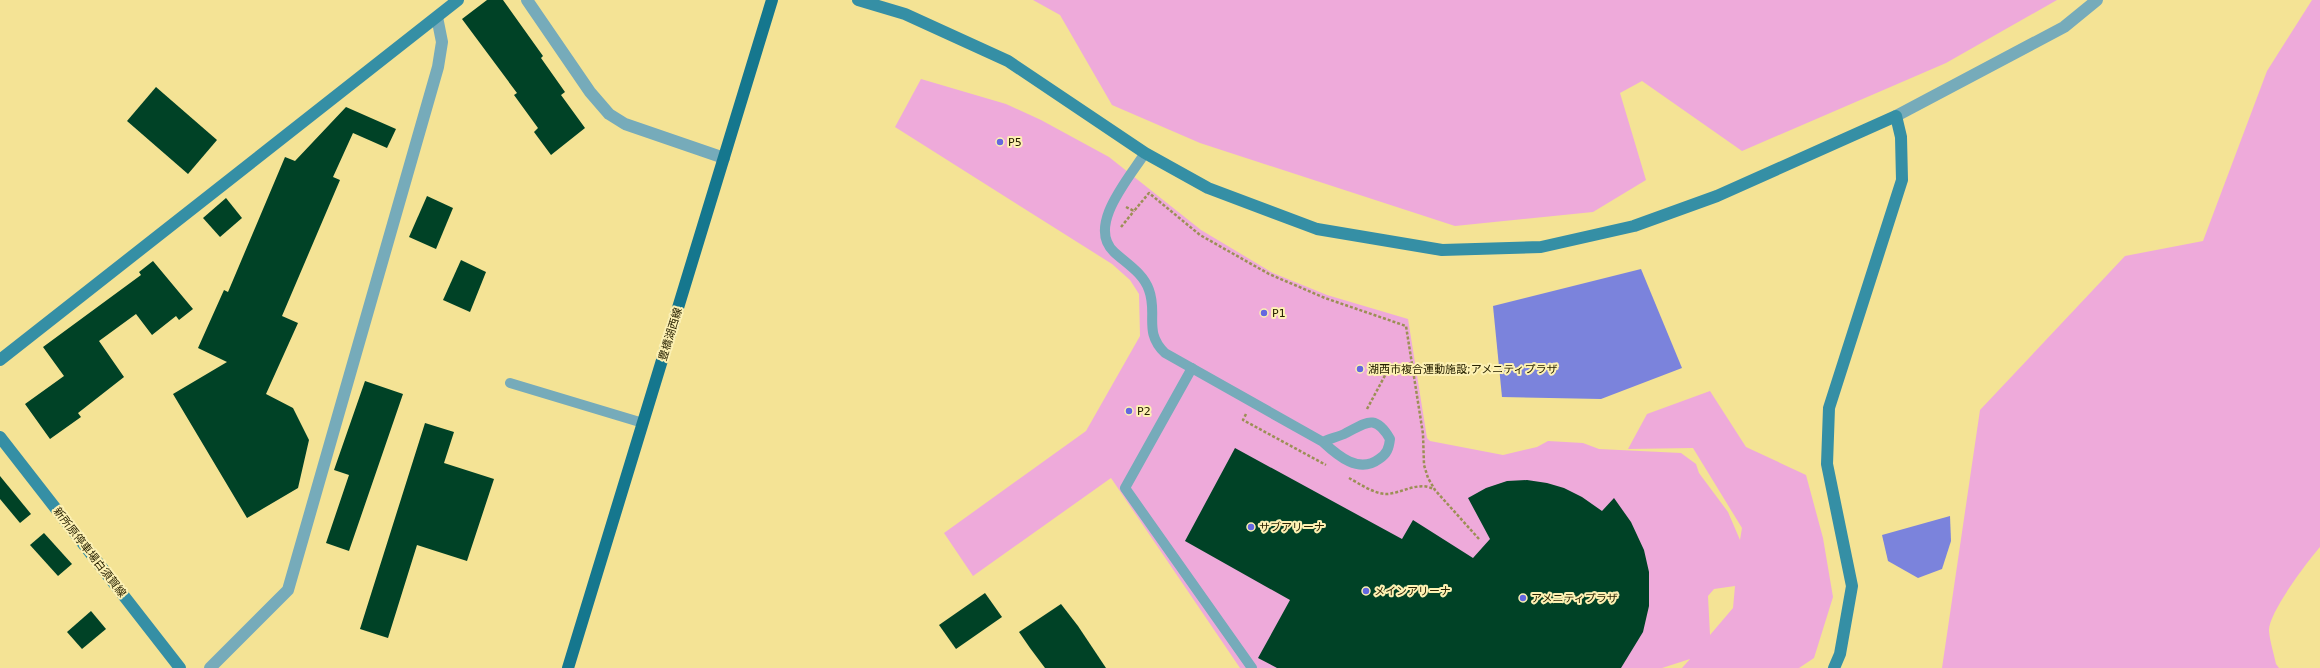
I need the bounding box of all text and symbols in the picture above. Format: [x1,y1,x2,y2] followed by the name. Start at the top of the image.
[1008,136,1022,149] place label: P5
[995,137,1005,147] marker: P5
[656,306,685,362] street label: 豊橋湖西線
[1272,307,1286,320] place label: P1
[1259,308,1269,318] marker: P1
[1368,363,1558,376] place label: 湖西市複合運動施設;アメニティプラザ
[1355,364,1365,374] marker: 湖西市複合運動施設;アメニティプラザ
[1137,405,1151,418] place label: P2
[1124,406,1134,416] marker: P2
[51,505,129,600] street label: 新所原停車場白須賀線
[1259,521,1325,534] place label: サブアリーナ
[1246,522,1256,532] marker: サブアリーナ
[1374,585,1451,598] place label: メインアリーナ
[1361,586,1371,596] marker: メインアリーナ
[1531,592,1618,605] place label: アメニティプラザ
[1518,593,1528,603] marker: アメニティプラザ

